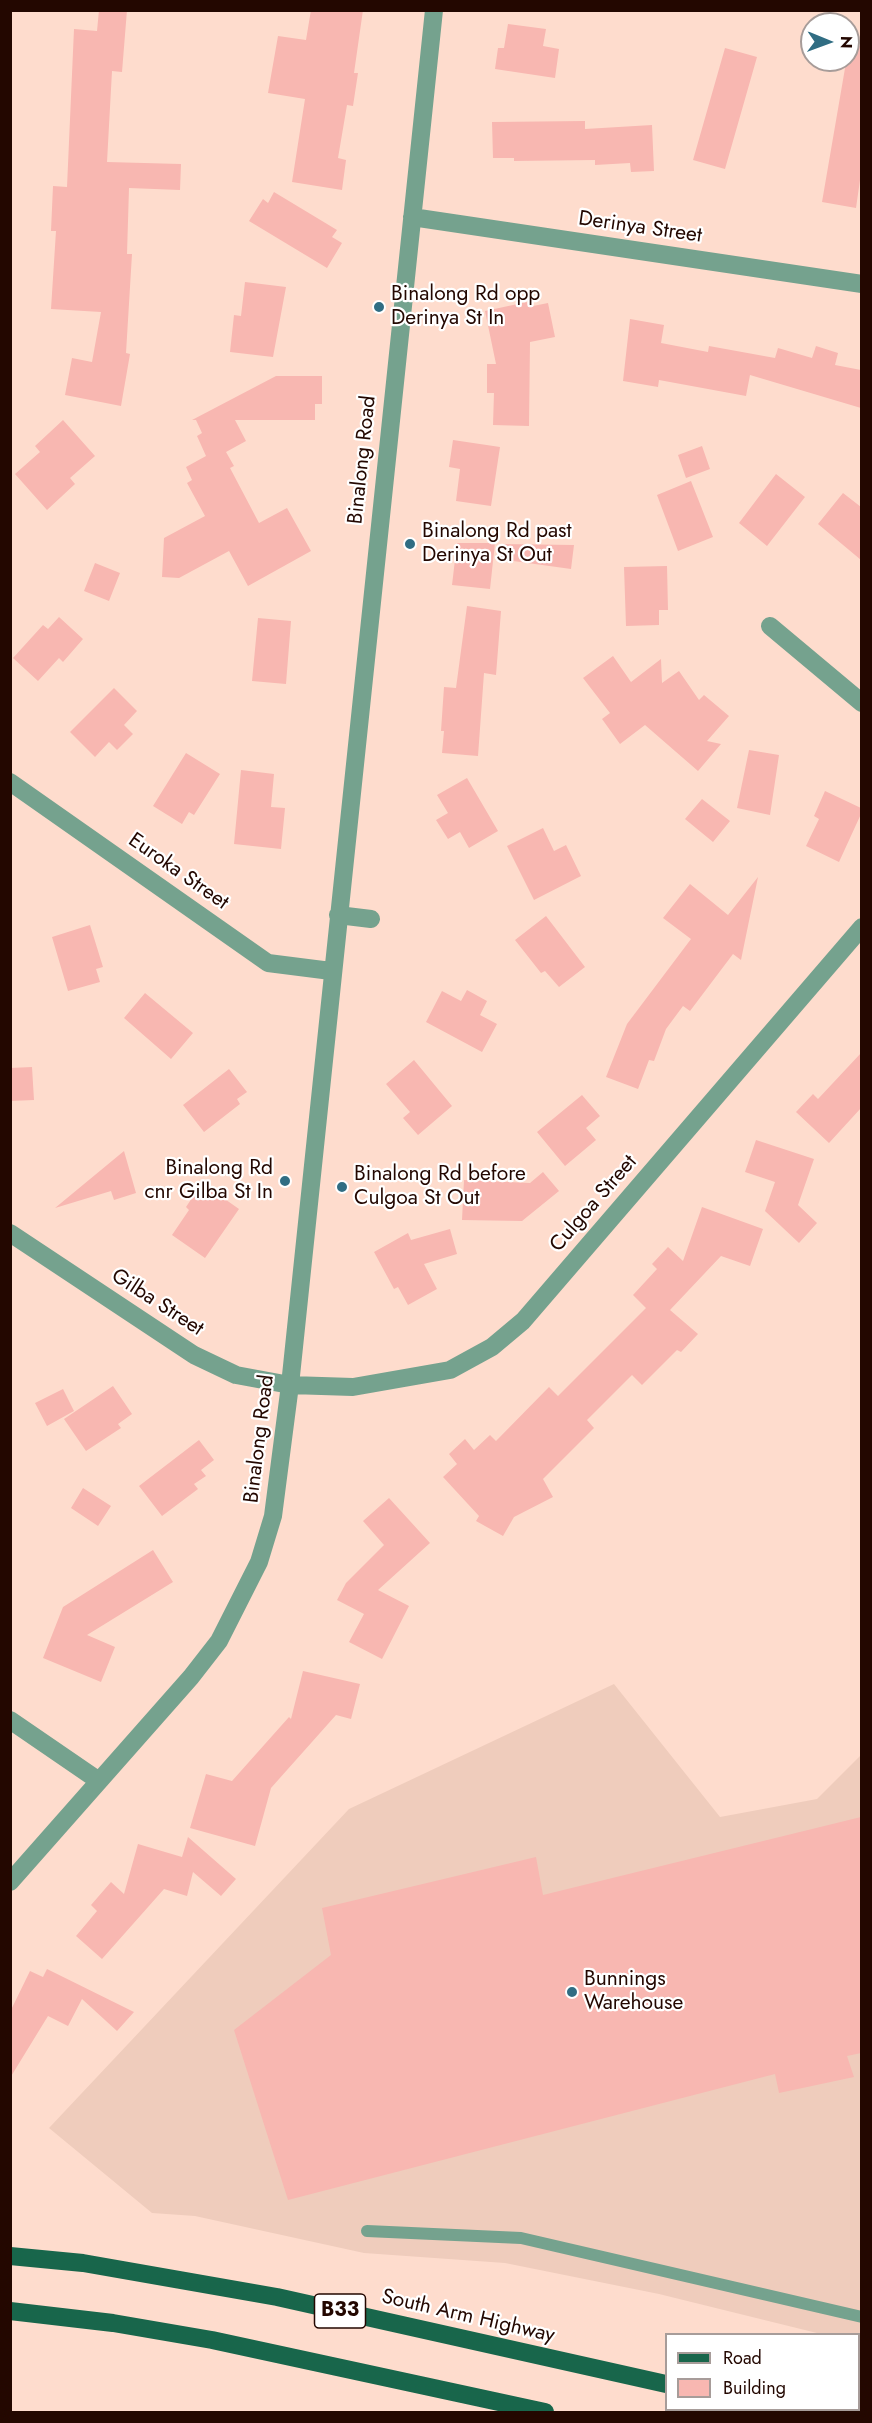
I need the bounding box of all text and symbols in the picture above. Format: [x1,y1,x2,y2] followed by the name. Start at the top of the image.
[800,12,860,72] north arrow
[835,36,858,49] text: N
[577,207,703,249] street label: Derinya Street
[391,282,540,332] place label: Binalong Rd opp Derinya St In
[372,300,386,314] marker: Binalong Rd opp Derinya St In
[344,394,382,526] street label: Binalong Road
[422,519,571,569] place label: Binalong Rd past Derinya St Out
[403,537,417,551] marker: Binalong Rd past Derinya St Out
[123,828,233,916] street label: Euroka Street
[545,1150,643,1258] street label: Culgoa Street
[144,1156,273,1206] place label: Binalong Rd cnr Gilba St In
[354,1162,526,1212] place label: Binalong Rd before Culgoa St Out
[278,1174,292,1188] marker: Binalong Rd cnr Gilba St In
[335,1180,349,1194] marker: Binalong Rd before Culgoa St Out
[106,1264,208,1342] street label: Gilba Street
[240,1373,280,1505] street label: Binalong Road
[584,1967,683,2017] place label: Bunnings Warehouse
[565,1985,579,1999] marker: Bunnings Warehouse
[379,2285,557,2349] street label: South Arm Highway
[314,2294,366,2328] road number: B33
[665,2333,860,2411] legend
[723,2345,762,2371] text: Road
[723,2375,786,2401] text: Building

